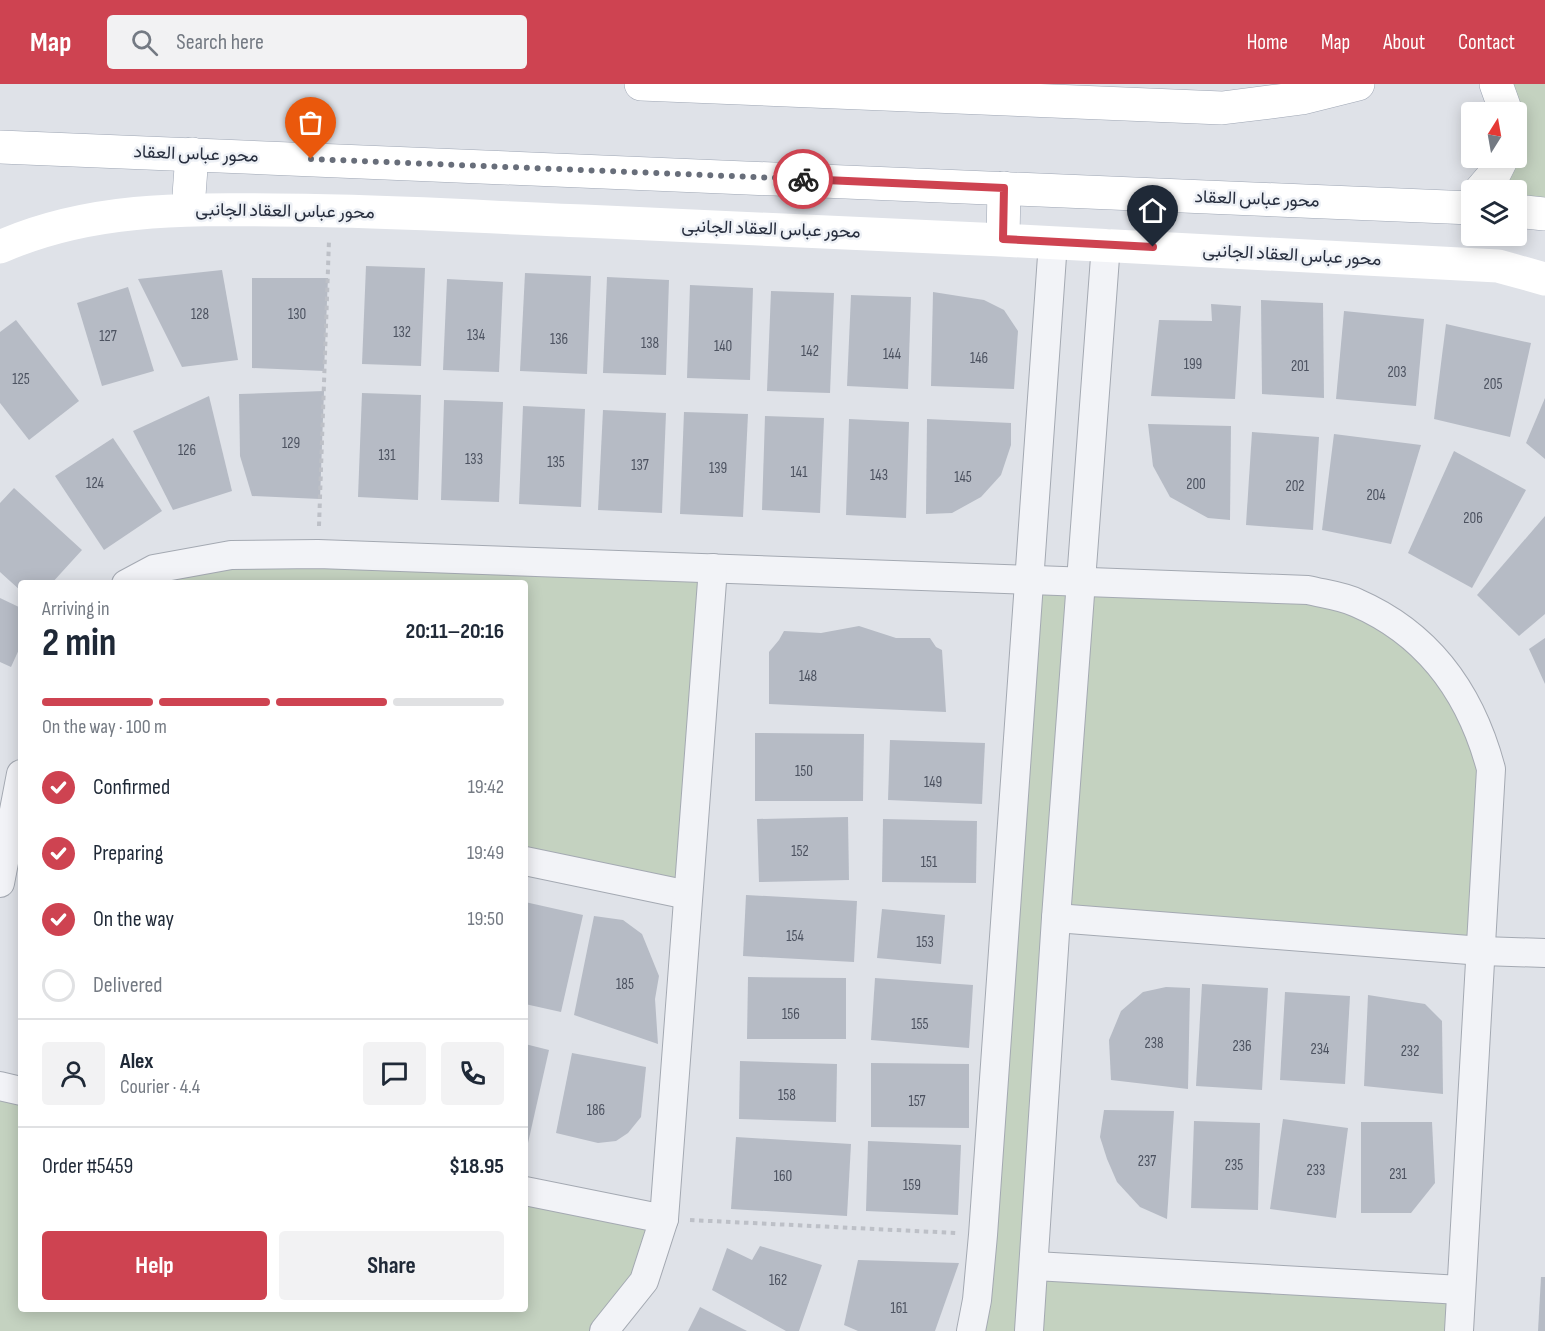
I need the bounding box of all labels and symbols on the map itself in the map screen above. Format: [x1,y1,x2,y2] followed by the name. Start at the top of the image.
[285,97,336,159] pin
[1461,102,1527,168] north arrow
[133,141,259,167] street label: محور عباس العقاد
[773,149,833,209] courier
[1127,185,1178,247] pin
[1194,186,1320,212] street label: محور عباس العقاد
[195,199,375,223] street label: محور عباس العقاد الجانبى
[681,215,861,243] street label: محور عباس العقاد الجانبى
[1202,240,1382,270] street label: محور عباس العقاد الجانبى
[191,305,209,324] house number: 128
[288,305,306,324] house number: 130
[393,323,411,342] house number: 132
[467,326,485,345] house number: 134
[99,327,117,346] house number: 127
[550,330,568,349] house number: 136
[641,334,659,353] house number: 138
[714,337,732,356] house number: 140
[801,342,819,361] house number: 142
[883,345,901,364] house number: 144
[970,349,988,368] house number: 146
[1184,355,1202,374] house number: 199
[1291,357,1310,376] house number: 201
[1387,363,1407,382] house number: 203
[12,370,30,389] house number: 125
[1484,375,1502,394] house number: 205
[282,434,300,453] house number: 129
[178,441,196,460] house number: 126
[379,446,396,465] house number: 131
[465,450,483,469] house number: 133
[547,453,565,472] house number: 135
[631,456,649,475] house number: 137
[709,459,727,478] house number: 139
[791,463,808,482] house number: 141
[870,466,888,485] house number: 143
[954,468,972,487] house number: 145
[86,474,104,493] house number: 124
[1186,475,1206,494] house number: 200
[1285,477,1305,496] house number: 202
[1366,486,1386,505] house number: 204
[1463,509,1483,528] house number: 206
[799,667,817,686] house number: 148
[795,762,813,781] house number: 150
[924,773,942,792] house number: 149
[791,842,809,861] house number: 152
[921,853,938,872] house number: 151
[786,927,804,946] house number: 154
[916,933,934,952] house number: 153
[616,975,634,994] house number: 185
[782,1005,800,1024] house number: 156
[911,1015,929,1034] house number: 155
[1144,1034,1164,1053] house number: 238
[1232,1037,1252,1056] house number: 236
[1311,1040,1329,1059] house number: 234
[1401,1042,1419,1061] house number: 232
[778,1086,796,1105] house number: 158
[908,1092,926,1111] house number: 157
[587,1101,605,1120] house number: 186
[1138,1152,1156,1171] house number: 237
[1225,1156,1243,1175] house number: 235
[1307,1161,1325,1180] house number: 233
[1389,1165,1408,1184] house number: 231
[774,1167,792,1186] house number: 160
[903,1176,921,1195] house number: 159
[769,1271,787,1290] house number: 162
[890,1299,908,1318] house number: 161

